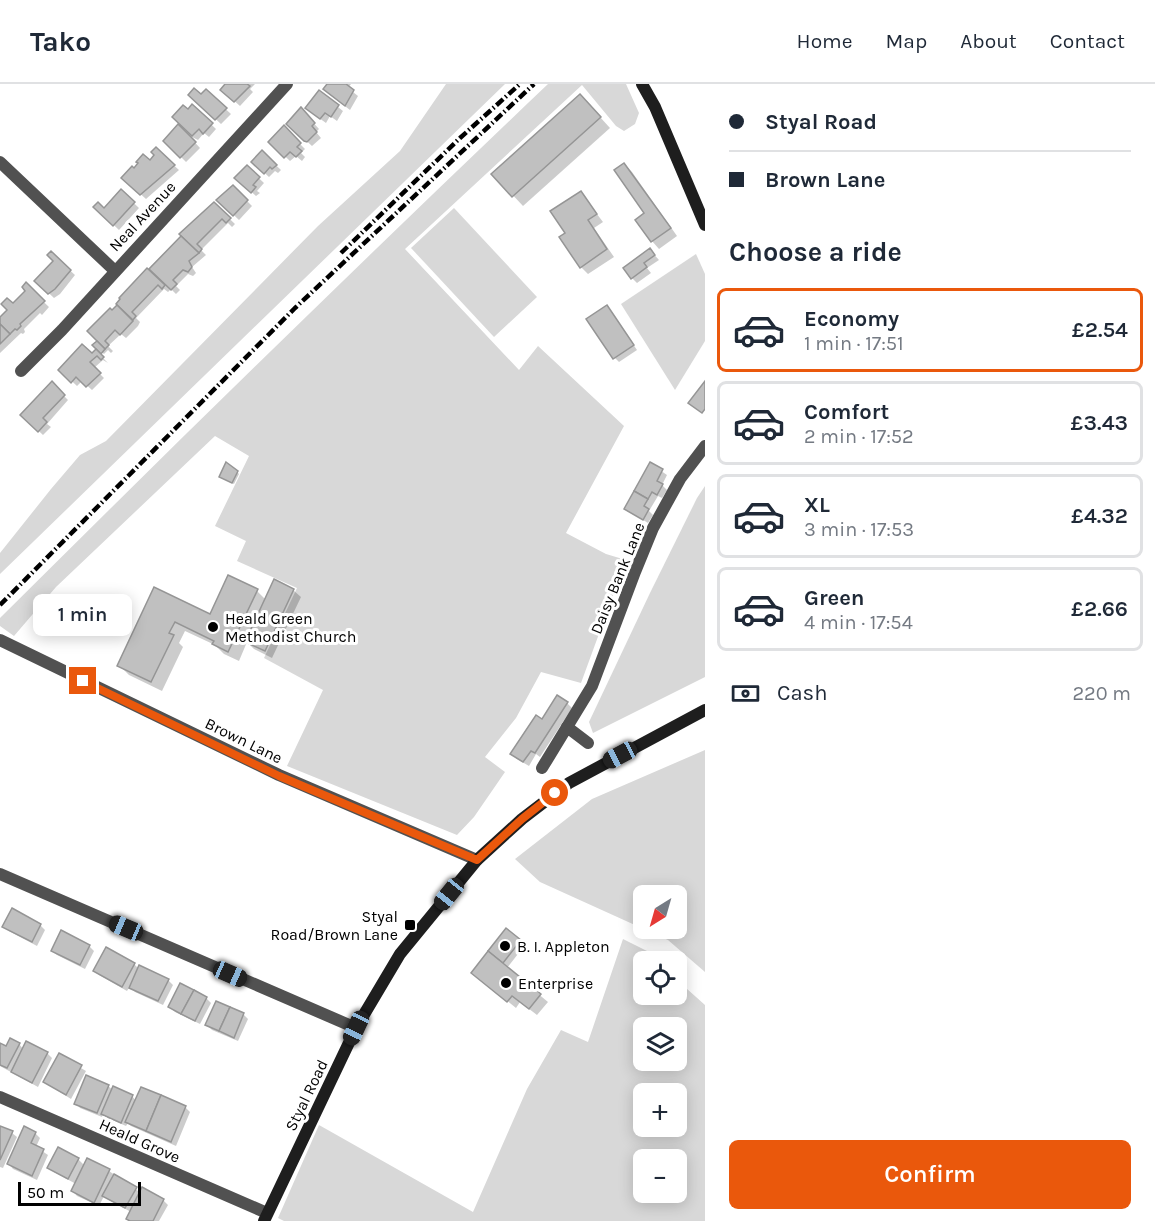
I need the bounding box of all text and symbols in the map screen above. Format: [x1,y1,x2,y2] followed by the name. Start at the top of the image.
[30,25,91,58] text: Tako
[797,29,853,53] text: Home
[886,29,927,53] text: Map
[960,29,1017,53] text: About
[1050,29,1125,53] text: Contact
[765,109,877,135] text: Styal Road
[765,167,885,193] text: Brown Lane
[105,177,180,255] street label: Neal Avenue
[729,236,902,268] text: Choose a ride
[732,303,786,357] icon: car
[804,306,899,332] text: Economy
[1072,317,1128,343] text: £2.54
[804,332,904,355] text: 1 min · 17:51
[732,396,786,450] icon: car
[804,399,889,425] text: Comfort
[1071,410,1128,436] text: £3.43
[804,425,914,448] text: 2 min · 17:52
[732,489,786,543] icon: car
[804,492,830,518] text: XL
[1071,503,1128,529] text: £4.32
[804,518,914,541] text: 3 min · 17:53
[586,520,649,637] street label: Daisy Bank Lane
[732,582,786,636] icon: car
[804,585,865,611] text: Green
[34,594,132,636] callout: 1 min
[1071,596,1128,622] text: £2.66
[58,603,107,626] text: 1 min
[225,609,357,646] place label: Heald Green Methodist Church
[804,611,913,634] text: 4 min · 17:54
[206,620,220,634] marker: Heald Green Methodist Church
[69,667,96,694] route end
[729,677,762,710] icon: cash
[777,680,827,706] text: Cash
[1072,682,1131,705] text: 220 m
[202,714,286,767] street label: Brown Lane
[600,739,640,771] car
[541,779,568,806] route start
[431,874,467,914] car
[633,885,687,939] north arrow
[633,885,687,1203] map controls
[271,907,398,944] place label: Styal Road/Brown Lane
[106,913,146,943] car
[403,918,417,932] marker: Styal Road/Brown Lane
[517,937,610,956] place label: B. I. Appleton
[498,939,512,953] marker: B. I. Appleton
[633,951,687,1005] button: locate
[210,958,250,990] car
[518,974,593,993] place label: Enterprise
[499,976,513,990] marker: Enterprise
[340,1008,372,1048] car
[633,1017,687,1071] button: layers
[281,1056,332,1134] street label: Styal Road
[633,1083,687,1137] button: +
[96,1114,183,1167] street label: Heald Grove
[729,1140,1131,1209] button: Confirm
[633,1149,687,1203] button: −
[18,1179,141,1206] scale bar
[27,1183,64,1202] text: 50 m

